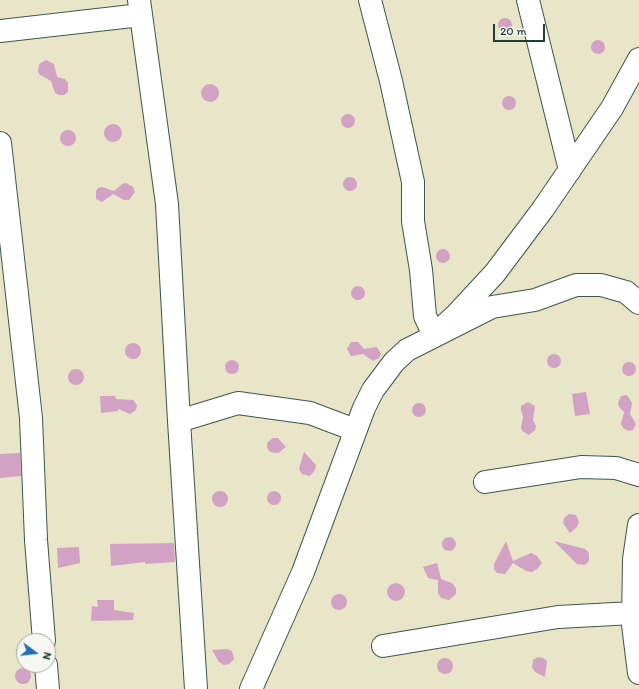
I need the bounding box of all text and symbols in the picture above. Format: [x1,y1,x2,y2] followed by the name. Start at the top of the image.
[495,16,547,42] scale bar
[500,24,527,38] text: 20 m
[16,633,56,673] north arrow
[40,651,54,661] text: N

